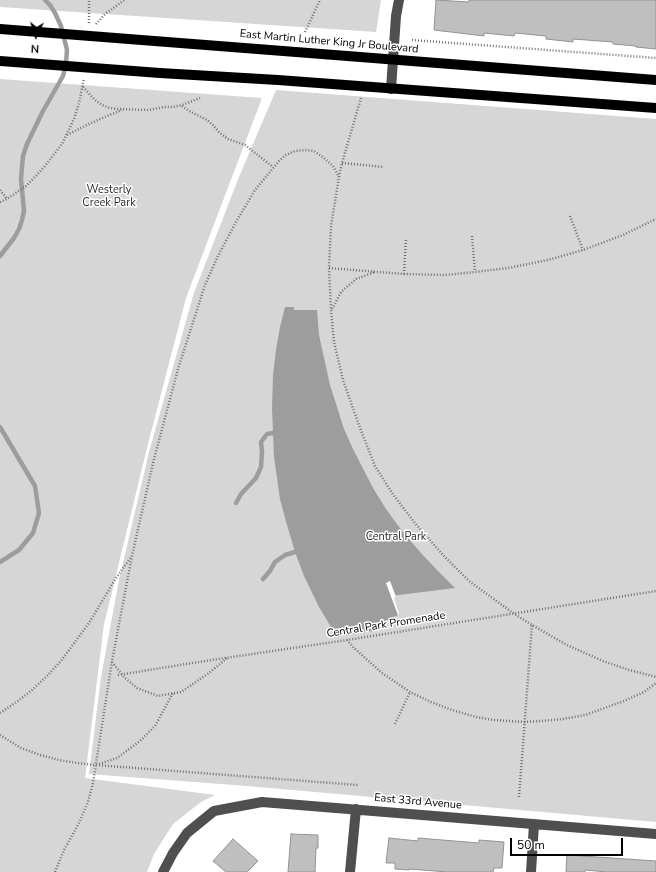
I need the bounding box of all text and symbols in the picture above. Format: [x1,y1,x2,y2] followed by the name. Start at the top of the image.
[16,16,56,56] north arrow
[239,28,419,56] street label: East Martin Luther King Jr Boulevard
[31,41,40,56] text: N
[82,183,136,209] park label: Westerly Creek Park
[366,530,426,544] park label: Central Park
[326,609,446,641] street label: Central Park Promenade
[374,792,462,812] street label: East 33rd Avenue
[512,830,625,856] scale bar
[517,837,545,853] text: 50 m

